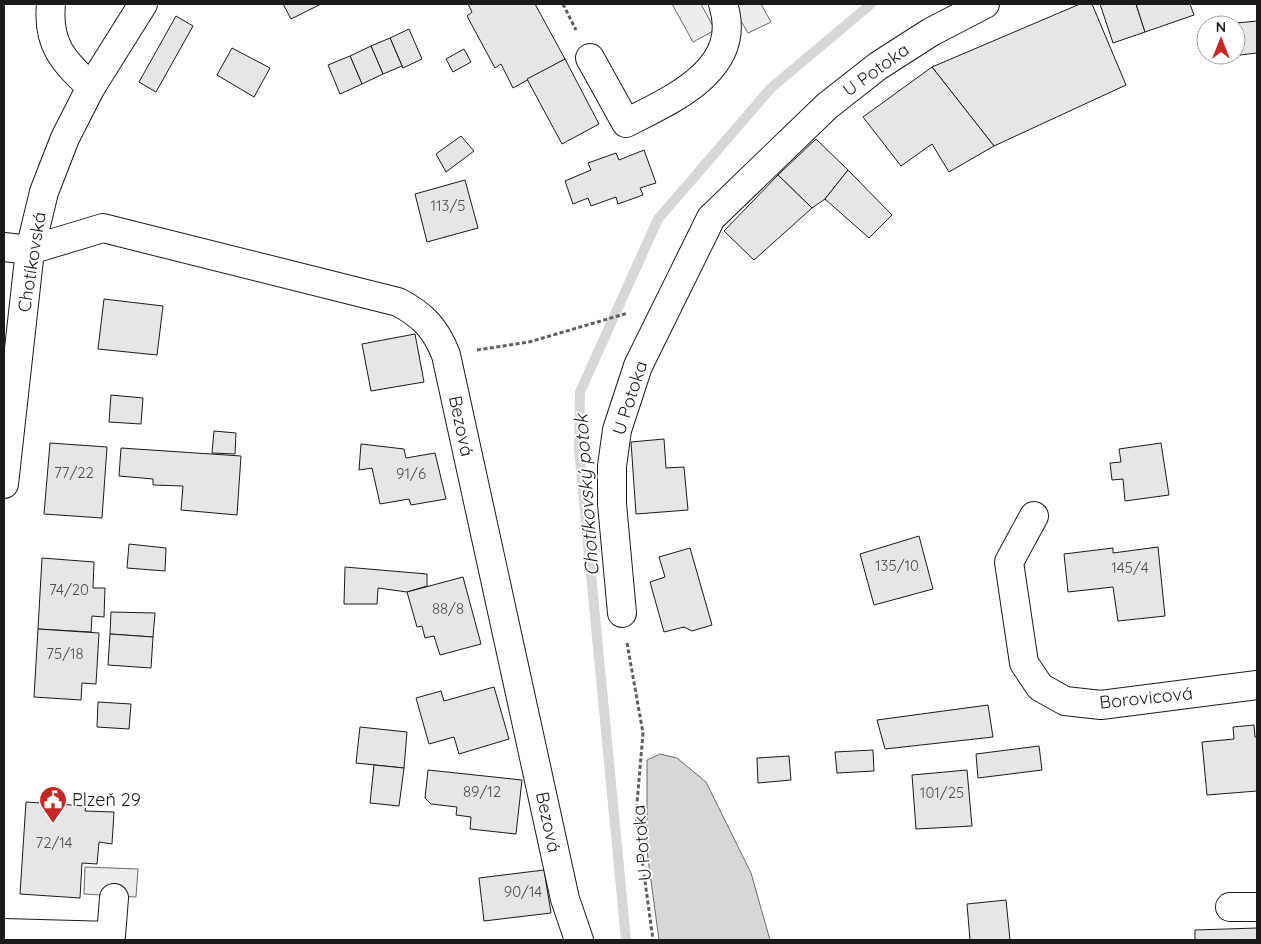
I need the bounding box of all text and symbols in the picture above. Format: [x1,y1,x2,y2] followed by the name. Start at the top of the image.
[1196,15,1246,65] north arrow
[1216,18,1226,36] text: N
[838,38,913,101] street label: U Potoka
[431,196,465,215] house number: 113/5
[12,210,51,314] street label: Chotíkovská
[607,358,652,438] street label: U Potoka
[444,393,479,458] street label: Bezová
[568,411,604,577] water label: Chotíkovský potok
[54,463,94,482] house number: 77/22
[396,464,426,483] house number: 91/6
[875,556,919,575] house number: 135/10
[1111,558,1149,577] house number: 145/4
[49,580,89,599] house number: 74/20
[432,599,464,618] house number: 88/8
[46,644,84,663] house number: 75/18
[1098,681,1194,714] street label: Borovicová
[463,782,501,801] house number: 89/12
[920,783,964,802] house number: 101/25
[38,785,68,824] public building icon: Plzeň 29
[72,788,141,811] place label: Plzeň 29
[531,789,566,854] street label: Bezová
[627,804,656,882] street label: U Potoka
[35,833,73,852] house number: 72/14
[504,882,542,901] house number: 90/14

